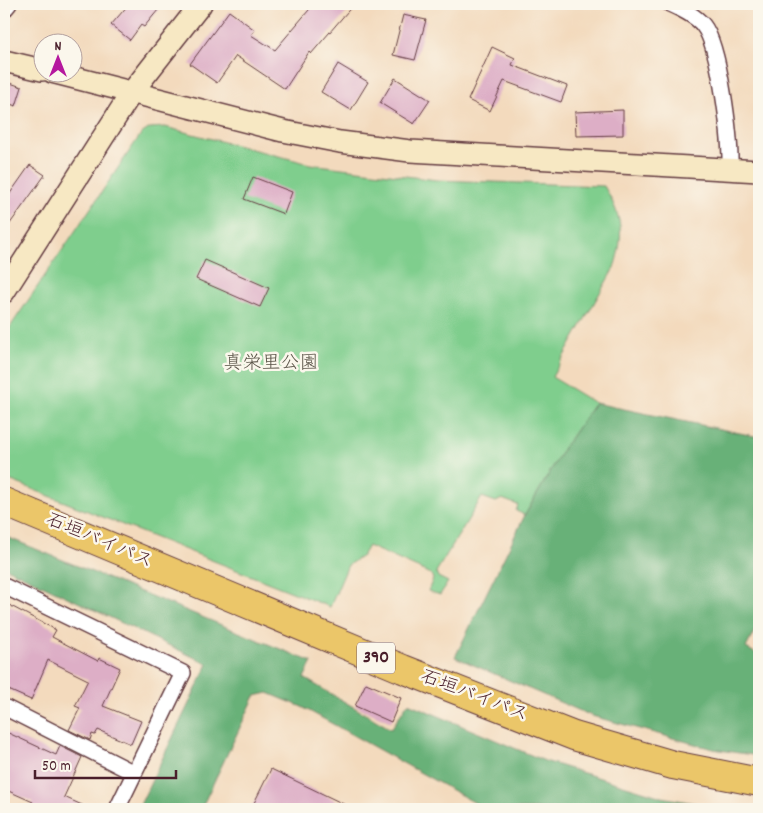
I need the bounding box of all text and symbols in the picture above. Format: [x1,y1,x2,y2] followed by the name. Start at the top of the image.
[32,32,82,82] north arrow
[55,37,62,57] text: N
[223,351,319,378] park label: 真栄里公園
[41,507,157,577] street label: 石垣バイパス
[357,642,395,674] road number: 390
[416,664,532,730] street label: 石垣バイパス
[35,748,176,780] scale bar
[42,756,71,778] text: 50 m

